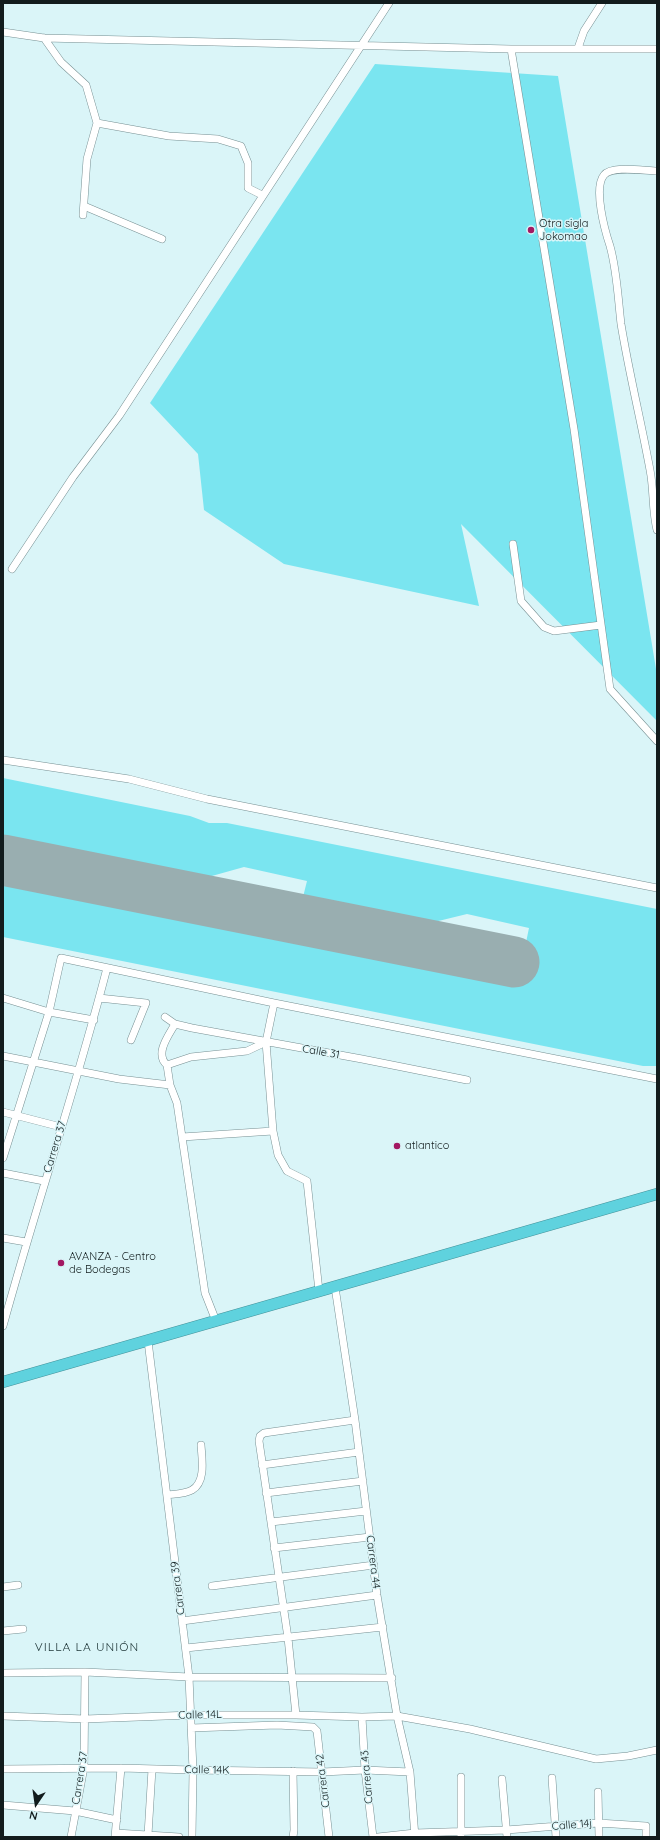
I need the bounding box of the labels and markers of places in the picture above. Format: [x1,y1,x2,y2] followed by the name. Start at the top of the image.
[539,217,588,243] place label: Otra sigla Jokomao
[526,225,536,235] marker: Otra sigla Jokomao
[405,1139,449,1153] place label: atlantico
[392,1141,402,1151] marker: atlantico
[69,1250,156,1276] place label: AVANZA - Centro de Bodegas
[56,1258,66,1268] marker: AVANZA - Centro de Bodegas

